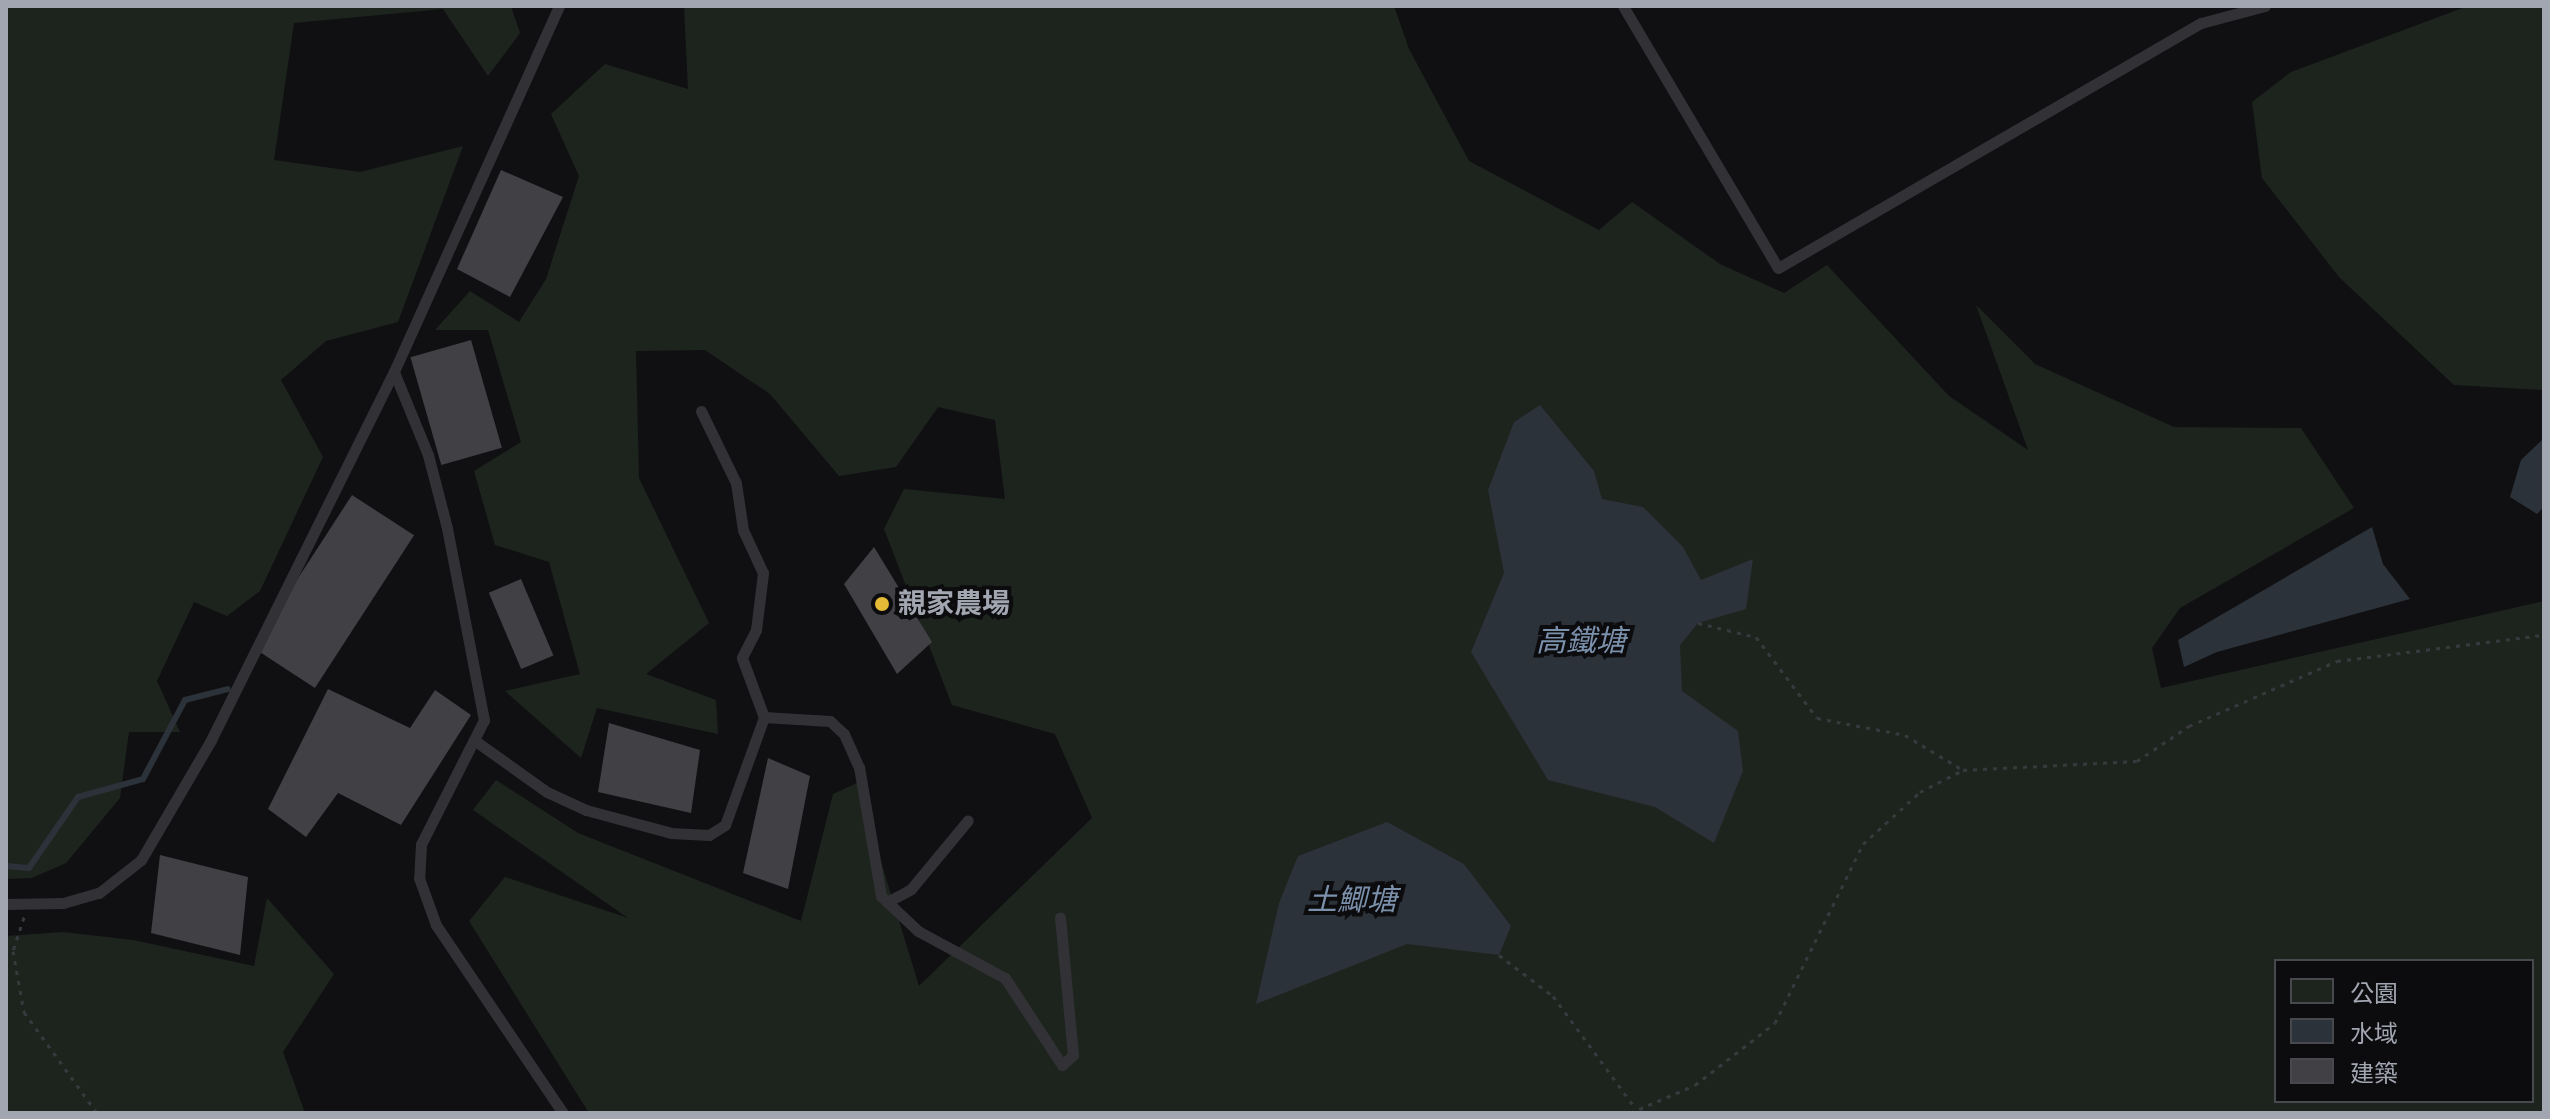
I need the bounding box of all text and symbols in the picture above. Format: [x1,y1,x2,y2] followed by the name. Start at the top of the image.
[898,587,1010,621] place label: 親家農場
[873,595,891,613] marker: 親家農場
[1536,623,1626,659] water label: 高鐵塘
[1307,882,1397,918] water label: 土鯽塘
[2274,959,2534,1103] legend
[2350,980,2398,1007] text: 公園
[2350,1020,2398,1047] text: 水域
[2350,1060,2398,1087] text: 建築

